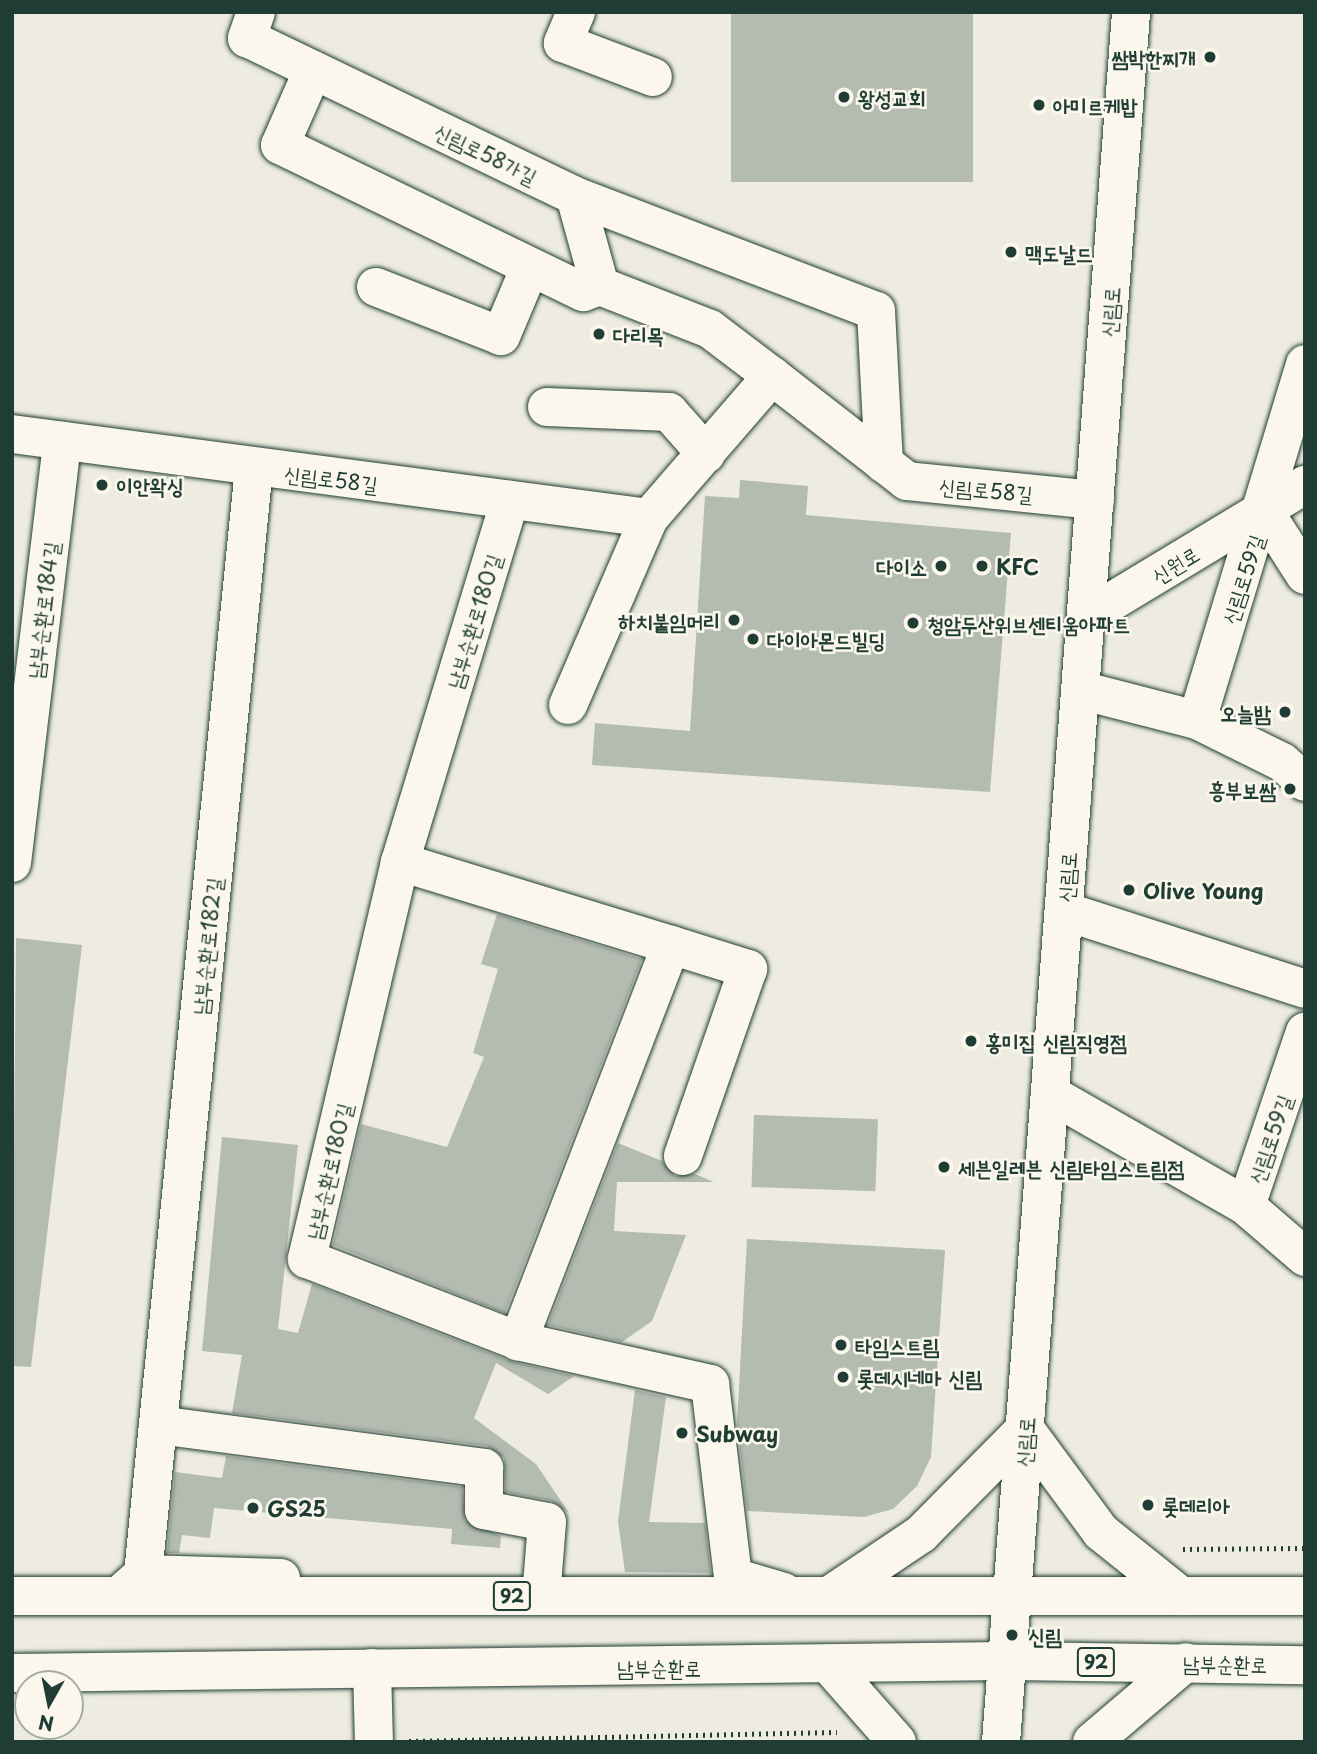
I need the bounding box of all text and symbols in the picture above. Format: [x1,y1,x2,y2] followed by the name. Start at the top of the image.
[1112,44,1196,70] place label: 쌈박한찌개
[1202,49,1218,65] marker: 쌈박한찌개
[858,84,926,110] place label: 왕성교회
[836,89,852,105] marker: 왕성교회
[1053,92,1137,118] place label: 아미르케밥
[1031,97,1047,113] marker: 아미르케밥
[431,117,541,189] street label: 신림로58가길
[1025,239,1093,265] place label: 맥도날드
[1003,244,1019,260] marker: 맥도날드
[1095,286,1123,338] street label: 신림로
[613,321,664,347] place label: 다리목
[591,326,607,342] marker: 다리목
[283,460,379,496] street label: 신림로58길
[116,472,184,498] place label: 이안왁싱
[938,472,1034,506] street label: 신림로58길
[94,477,110,493] marker: 이안왁싱
[1216,531,1268,627] street label: 신림로59길
[21,540,63,680] street label: 남부순환로184길
[1147,540,1203,588] street label: 신원로
[441,551,505,691] street label: 남부순환로180길
[876,553,927,579] place label: 다이소
[996,553,1039,579] place label: KFC
[933,558,949,574] marker: 다이소
[974,558,990,574] marker: KFC
[619,607,720,633] place label: 하치붙임머리
[927,610,1130,636] place label: 청암두산위브센티움아파트
[726,612,742,628] marker: 하치붙임머리
[905,615,921,631] marker: 청암두산위브센티움아파트
[767,626,885,652] place label: 다이아몬드빌딩
[745,631,761,647] marker: 다이아몬드빌딩
[1220,699,1271,725] place label: 오늘밤
[1277,704,1293,720] marker: 오늘밤
[1208,776,1276,802] place label: 흥부보쌈
[1282,781,1298,797] marker: 흥부보쌈
[1052,851,1080,903] street label: 신림로
[186,876,226,1016] street label: 남부순환로182길
[1143,877,1264,903] place label: Olive Young
[1121,882,1137,898] marker: Olive Young
[985,1028,1127,1054] place label: 홍미집 신림직영점
[963,1033,979,1049] marker: 홍미집 신림직영점
[1242,1091,1296,1187] street label: 신림로59길
[300,1100,356,1242] street label: 남부순환로180길
[958,1154,1184,1180] place label: 세븐일레븐 신림타임스트림점
[936,1159,952,1175] marker: 세븐일레븐 신림타임스트림점
[855,1332,939,1358] place label: 타임스트림
[833,1337,849,1353] marker: 타임스트림
[857,1364,982,1390] place label: 롯데시네마 신림
[835,1369,851,1385] marker: 롯데시네마 신림
[1010,1416,1038,1468] street label: 신림로
[696,1420,778,1446] place label: Subway
[674,1425,690,1441] marker: Subway
[1162,1492,1230,1518] place label: 롯데리아
[267,1495,326,1521] place label: GS25
[1140,1497,1156,1513] marker: 롯데리아
[245,1500,261,1516] marker: GS25
[493,1580,531,1612] road number: 92
[1028,1622,1062,1648] place label: 신림
[1002,1625,1022,1645] marker: 신림
[1077,1646,1115,1678] road number: 92
[1183,1650,1267,1676] street label: 남부순환로
[617,1654,701,1680] street label: 남부순환로
[14,1670,84,1740] north arrow
[36,1709,56,1739] text: N

